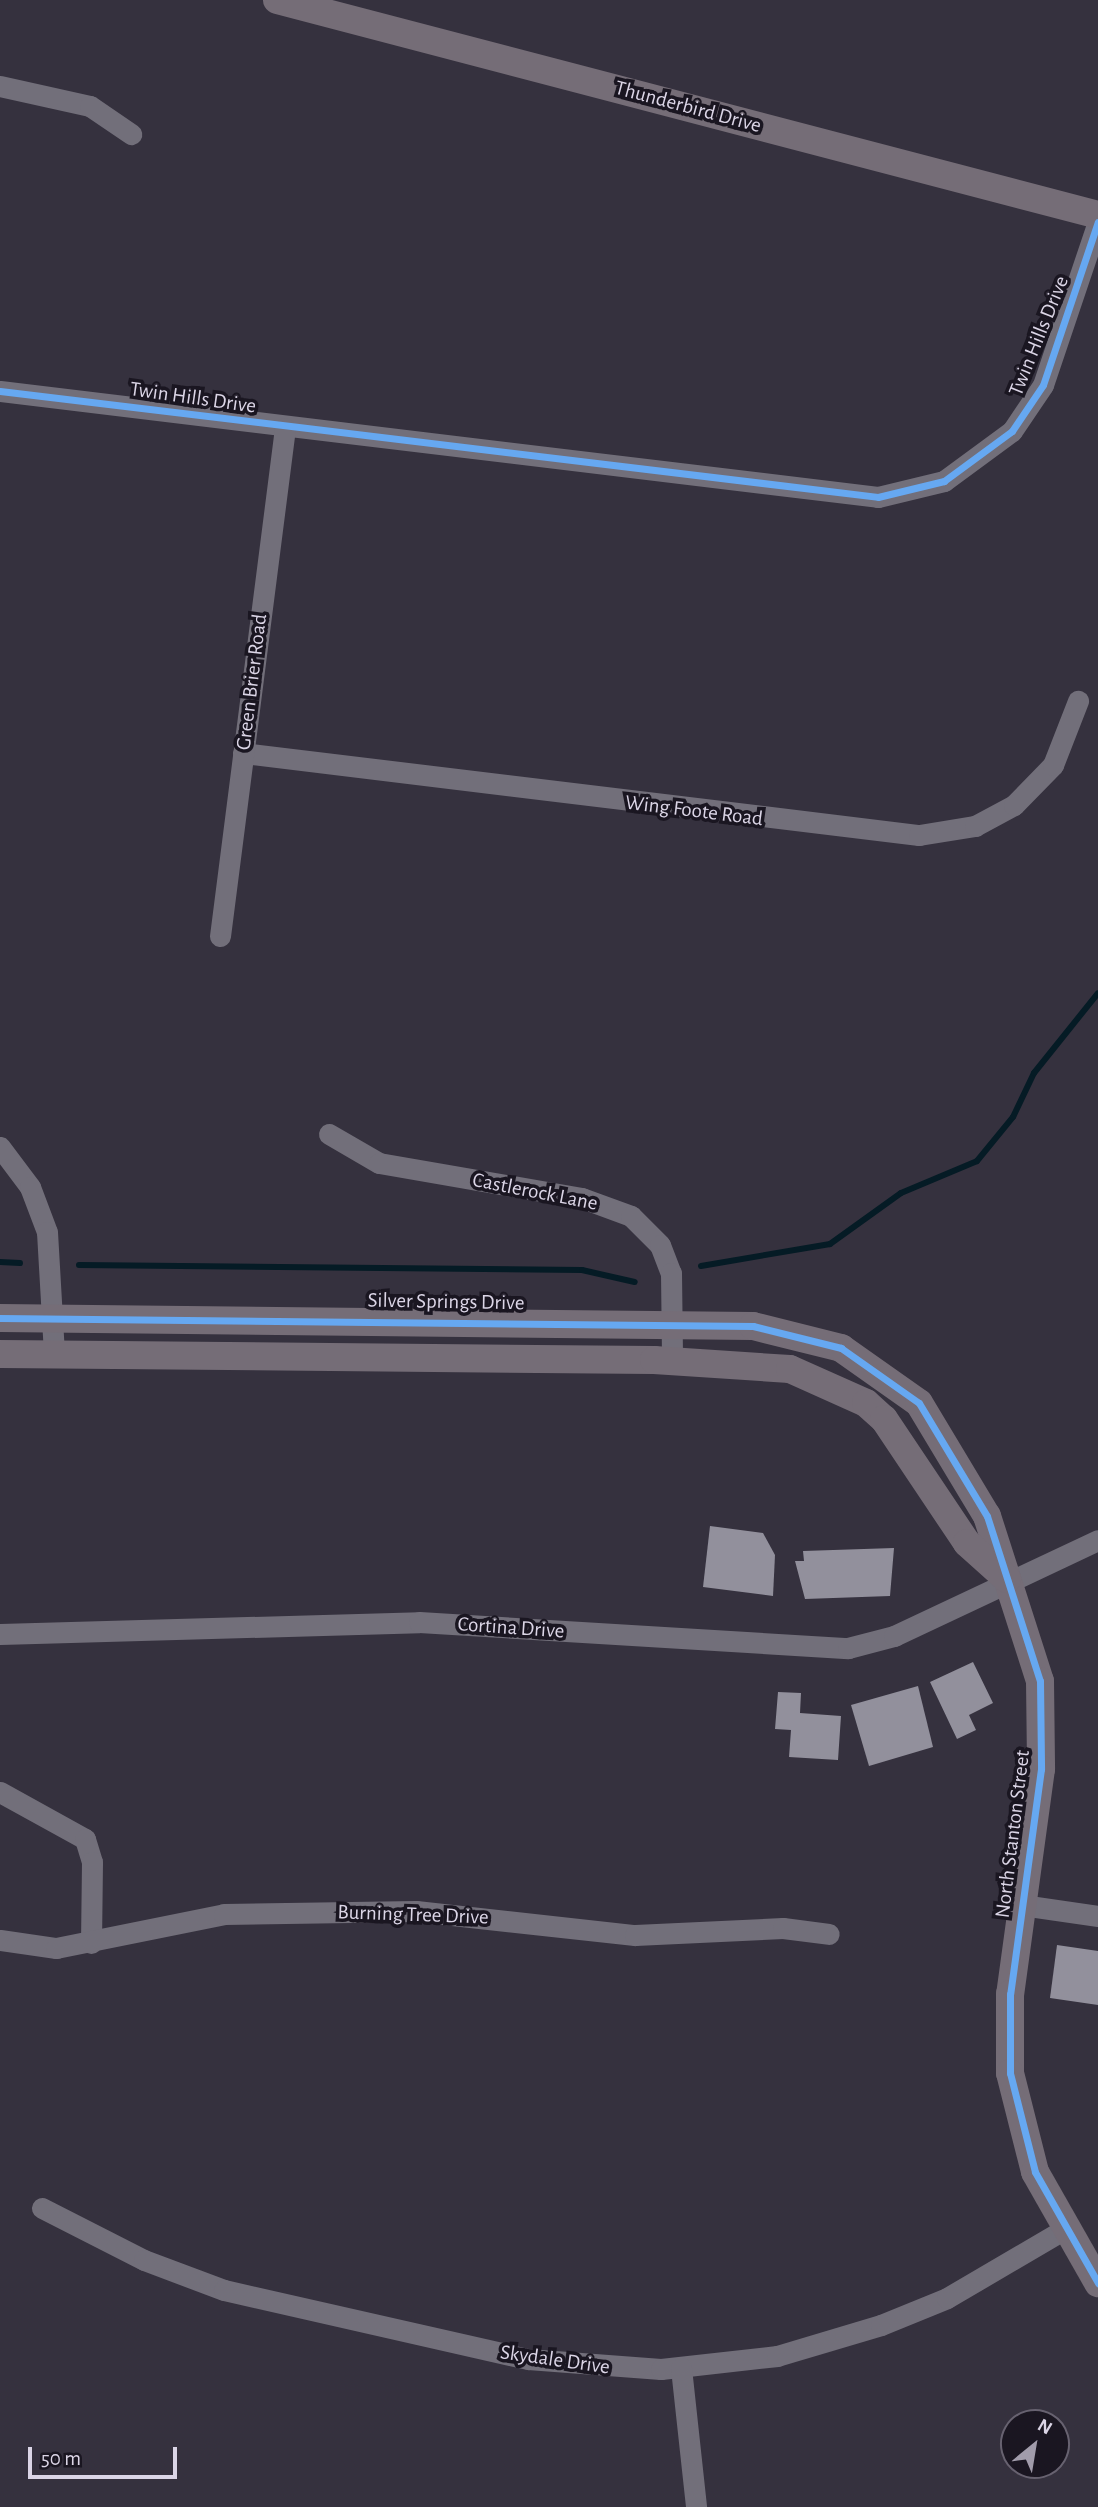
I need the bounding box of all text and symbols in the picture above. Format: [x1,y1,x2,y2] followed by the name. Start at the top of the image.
[612,75,764,139] street label: Thunderbird Drive
[1003,272,1075,400] street label: Twin Hills Drive
[128,377,258,419] street label: Twin Hills Drive
[231,612,273,752] street label: Green Brier Road
[624,790,764,832] street label: Wing Foote Road
[470,1168,600,1216] street label: Castlerock Lane
[367,1288,525,1316] street label: Silver Springs Drive
[457,1612,565,1644] street label: Cortina Drive
[990,1749,1036,1919] street label: North Stanton Street
[337,1900,489,1930] street label: Burning Tree Drive
[499,2340,611,2380] street label: Skydale Drive
[1000,2409,1070,2479] north arrow
[1034,2416,1055,2439] text: N
[32,2434,180,2478] scale bar
[41,2448,81,2469] text: 50 m

